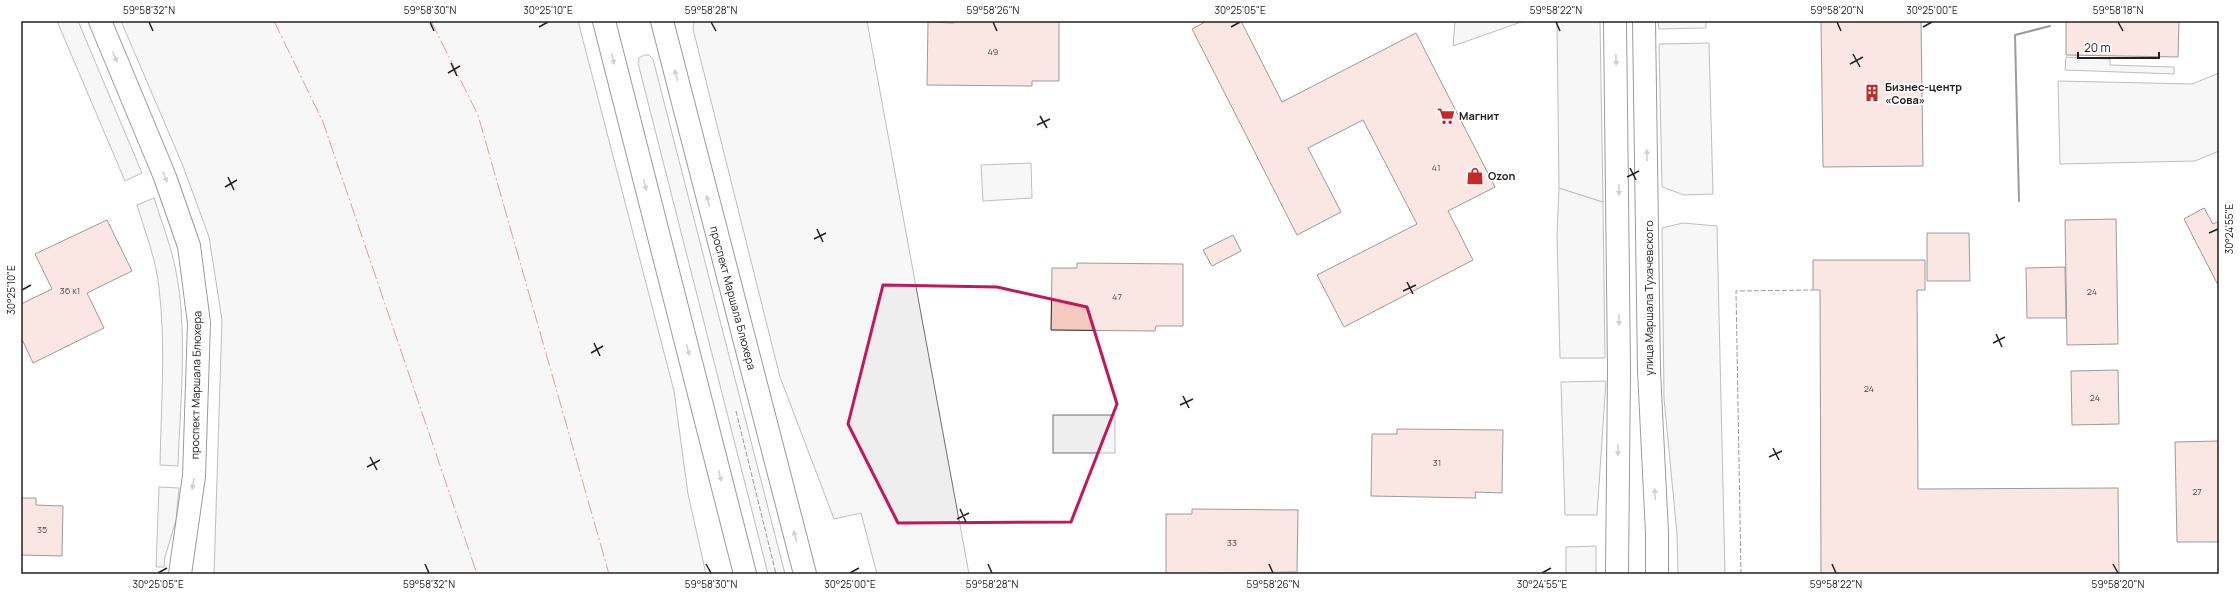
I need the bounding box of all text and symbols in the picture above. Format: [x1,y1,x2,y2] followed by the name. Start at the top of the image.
[123,3,175,17] text: 59°58'32"N
[404,3,456,17] text: 59°58'30"N
[523,3,573,17] text: 30°25'10"E
[685,3,737,17] text: 59°58'28"N
[967,3,1020,17] text: 59°58'26"N
[1214,3,1266,17] text: 30°25'05"E
[1530,3,1582,17] text: 59°58'22"N
[1811,3,1864,17] text: 59°58'20"N
[1906,3,1958,17] text: 30°25'00"E
[2093,3,2143,17] text: 59°58'18"N
[2078,34,2159,60] scale bar
[2084,39,2111,56] text: 20 m
[988,45,998,58] house number: 49
[112,51,118,62] one-way arrow
[610,53,616,65] one-way arrow
[1613,54,1619,67] one-way arrow
[672,69,678,82] one-way arrow
[1885,79,1962,107] place label: Бизнес-центр «Сова»
[1862,83,1882,103] building icon: Бизнес-центр «Сова»
[1436,106,1456,126] supermarket icon: Магнит
[1459,108,1500,123] place label: Магнит
[1644,148,1650,161] one-way arrow
[1432,161,1440,174] house number: 41
[1465,166,1485,186] shop icon: Ozon
[1488,168,1515,183] place label: Ozon
[162,171,168,183] one-way arrow
[643,179,649,191] one-way arrow
[1615,184,1622,196] one-way arrow
[705,195,711,207] one-way arrow
[2222,203,2236,254] text: 30°24'55"E
[1641,220,1656,376] street label: улица Маршала Тухачевского
[707,224,760,372] street label: проспект Маршала Блюхера
[4,265,18,315] text: 30°25'10"E
[60,284,80,297] house number: 36 к1
[2087,285,2097,298] house number: 24
[1112,290,1122,303] house number: 47
[187,311,204,459] street label: проспект Маршала Блюхера
[1616,314,1622,327] one-way arrow
[685,343,691,356] one-way arrow
[1864,382,1874,395] house number: 24
[2090,391,2100,404] house number: 24
[1615,444,1621,457] one-way arrow
[1433,456,1441,469] house number: 31
[717,470,723,482] one-way arrow
[190,478,196,490] one-way arrow
[2192,485,2202,498] house number: 27
[1652,488,1659,500] one-way arrow
[37,523,47,536] house number: 35
[792,530,798,542] one-way arrow
[1227,536,1237,549] house number: 33
[132,577,184,591] text: 30°25'05"E
[403,577,455,591] text: 59°58'32"N
[685,577,737,591] text: 59°58'30"N
[824,577,876,591] text: 30°25'00"E
[966,577,1018,591] text: 59°58'28"N
[1247,577,1300,591] text: 59°58'26"N
[1517,577,1568,591] text: 30°24'55"E
[1810,577,1862,591] text: 59°58'22"N
[2092,577,2145,591] text: 59°58'20"N

